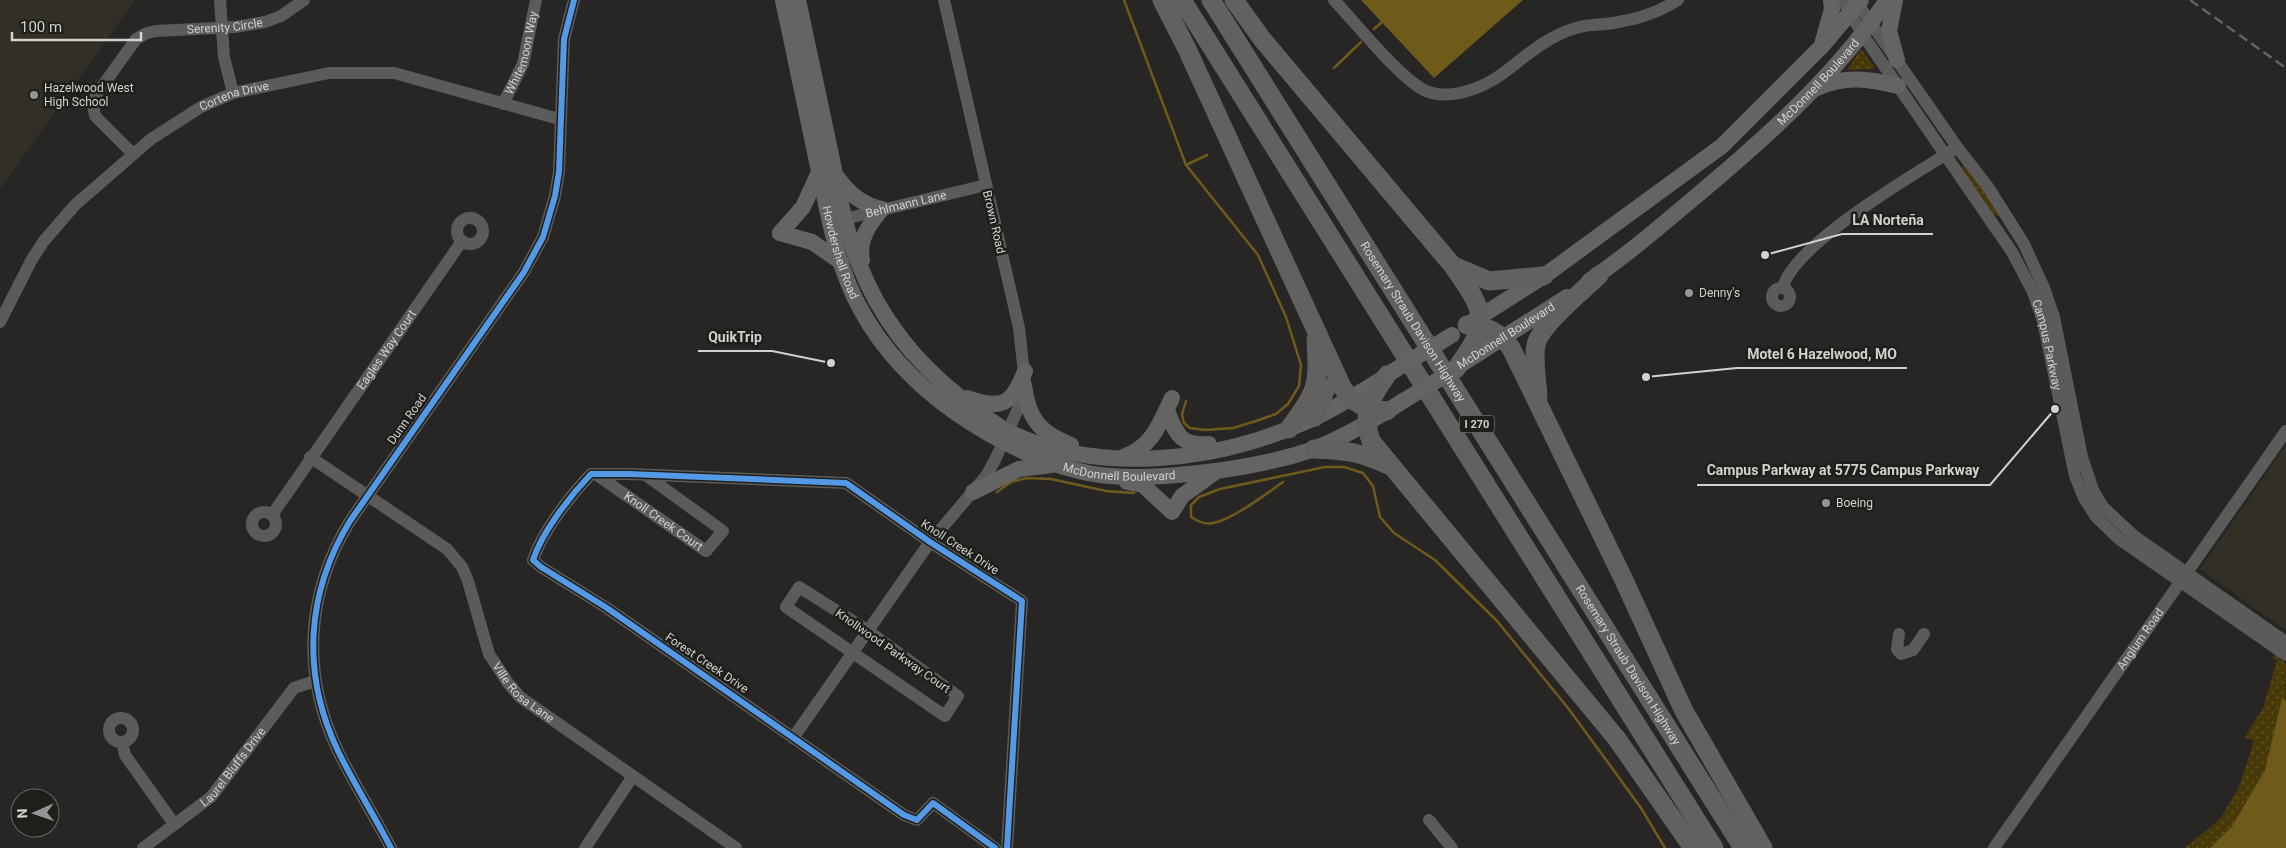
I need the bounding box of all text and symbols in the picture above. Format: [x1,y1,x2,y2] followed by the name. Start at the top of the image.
[12,10,141,42] scale bar
[502,10,541,97] street label: Whitemoon Way
[187,15,264,36] street label: Serenity Circle
[20,18,62,36] text: 100 m
[1774,36,1862,128] street label: McDonnell Boulevard
[197,79,270,114] street label: Cortena Drive
[44,81,134,109] place label: Hazelwood West High School
[28,89,40,101] marker: Hazelwood West High School
[864,188,948,221] street label: Behlmann Lane
[980,189,1008,255] street label: Brown Road
[819,204,861,301] street label: Howdershell Road
[1842,205,1933,234] callout: LA Norteña
[1852,212,1924,228] text: LA Norteña
[1358,239,1469,405] street label: Rosemary Straub Davison Highway
[1699,286,1740,300] place label: Denny's
[1683,287,1695,299] marker: Denny's
[2029,298,2064,392] street label: Campus Parkway
[1454,300,1557,372] street label: McDonnell Boulevard
[354,307,419,392] street label: Eagles Way Court
[698,322,772,351] callout: QuikTrip
[708,329,762,345] text: QuikTrip
[1737,339,1907,368] callout: Motel 6 Hazelwood, MO
[1747,346,1897,362] text: Motel 6 Hazelwood, MO
[385,391,429,447] street label: Dunn Road
[1460,416,1494,432] road number: I 270
[1697,456,1990,485] callout: Campus Parkway at 5775 Campus Parkway
[1061,460,1176,484] street label: McDonnell Boulevard
[1707,462,1980,478] text: Campus Parkway at 5775 Campus Parkway
[621,489,706,554] street label: Knoll Creek Court
[1836,496,1873,510] place label: Boeing
[1820,497,1832,509] marker: Boeing
[918,517,1002,577] street label: Knoll Creek Drive
[1573,582,1684,748] street label: Rosemary Straub Davison Highway
[833,606,953,696] street label: Knollwood Parkway Court
[2114,606,2167,673] street label: Anglum Road
[663,630,751,696] street label: Forest Creek Drive
[489,660,557,726] street label: Ville Rosa Lane
[197,725,268,810] street label: Laurel Bluffs Drive
[10,788,60,838] north arrow
[14,808,30,819] text: N

